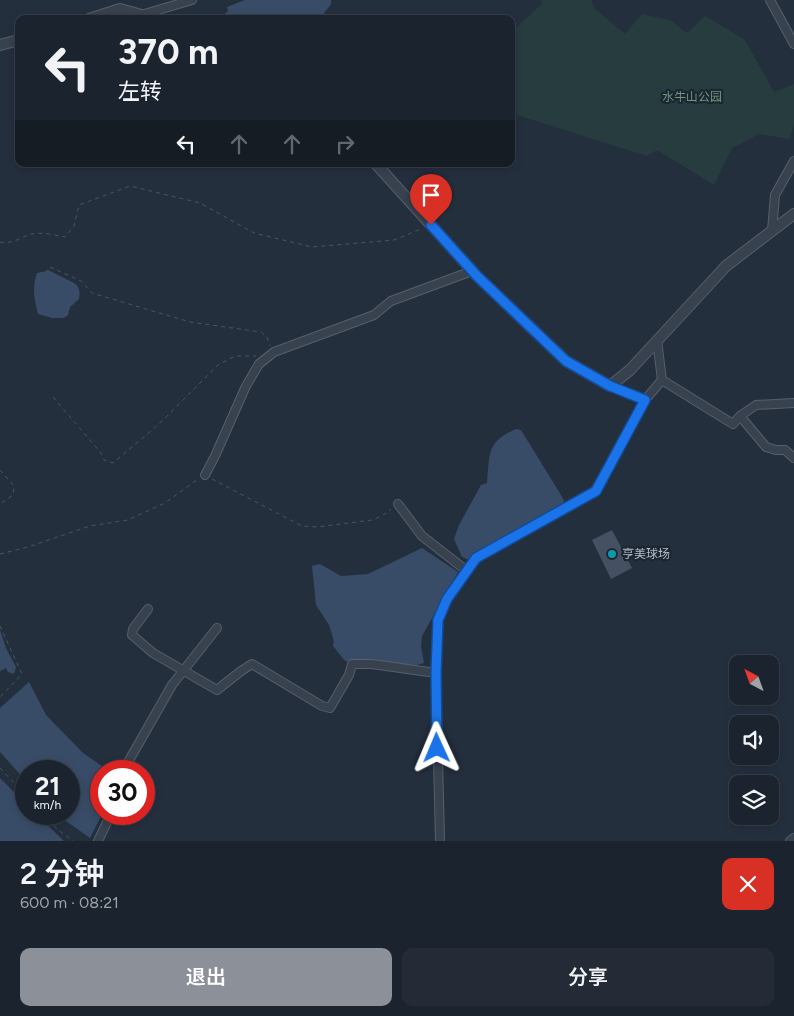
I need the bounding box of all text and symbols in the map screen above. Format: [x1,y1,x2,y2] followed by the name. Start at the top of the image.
[118,31,218,73] text: 370 m
[35,35,100,100] icon: left
[118,78,162,105] text: 左转
[662,90,722,104] park label: 水牛山公园
[172,130,200,158] icon: left
[225,130,253,158] icon: ahead
[278,130,306,158] icon: ahead
[331,130,359,158] icon: right
[410,174,452,225] pin
[417,181,445,209] icon: arrive
[622,547,670,561] place label: 亨美球场
[606,548,618,560] marker: 亨美球场
[729,655,779,705] north arrow
[729,655,779,825] map controls
[729,715,779,765] button: sound
[410,721,462,773] position arrow
[90,760,155,825] speed limit sign: 30
[35,771,60,801] text: 21
[729,775,779,825] button: layers
[34,798,61,812] text: km/h
[20,855,104,892] text: 2 分钟
[722,858,774,910] button: close
[20,893,119,912] text: 600 m · 08:21
[20,948,392,1006] button: 退出
[402,948,774,1006] button: 分享

